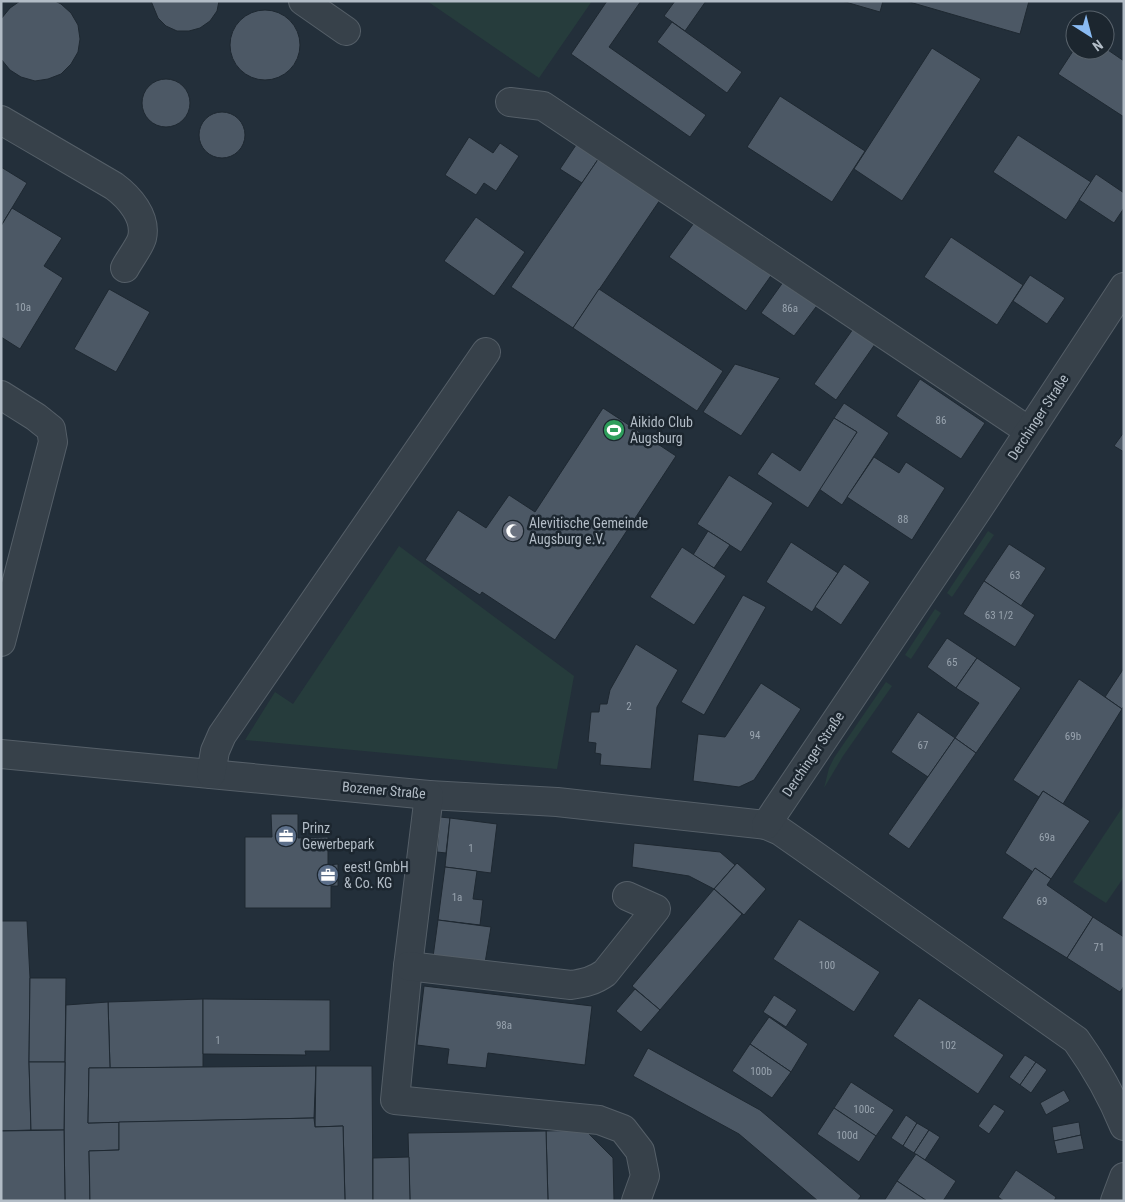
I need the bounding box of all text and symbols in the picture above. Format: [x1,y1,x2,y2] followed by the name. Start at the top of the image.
[1065,10,1115,60] north arrow
[1089,37,1106,55] text: N
[15,301,31,314] house number: 10a
[782,302,798,315] house number: 86a
[1004,371,1072,463] street label: Derchinger Straße
[630,414,693,446] place label: Aikido Club Augsburg
[936,414,946,427] house number: 86
[602,418,626,442] sports icon: Aikido Club Augsburg
[898,513,908,526] house number: 88
[529,515,649,547] place label: Alevitische Gemeinde Augsburg e.V.
[501,519,525,543] mosque icon: Alevitische Gemeinde Augsburg e.V.
[1010,569,1020,582] house number: 63
[985,609,1013,622] house number: 63 1/2
[947,656,957,669] house number: 65
[626,700,632,713] house number: 2
[779,708,848,799] street label: Derchinger Straße
[750,729,761,742] house number: 94
[1065,730,1081,743] house number: 69b
[918,739,928,752] house number: 67
[341,778,427,802] street label: Bozener Straße
[302,820,375,852] place label: Prinz Gewerbepark
[274,824,298,848] office icon: Prinz Gewerbepark
[1039,831,1055,844] house number: 69a
[468,842,474,855] house number: 1
[344,859,409,891] place label: eest! GmbH & Co. KG
[316,863,340,887] office icon: eest! GmbH & Co. KG
[452,891,462,904] house number: 1a
[1037,895,1047,908] house number: 69
[1094,941,1104,954] house number: 71
[819,959,835,972] house number: 100
[496,1019,512,1032] house number: 98a
[215,1034,221,1047] house number: 1
[940,1039,956,1052] house number: 102
[750,1065,772,1078] house number: 100b
[853,1103,875,1116] house number: 100c
[836,1129,858,1142] house number: 100d

